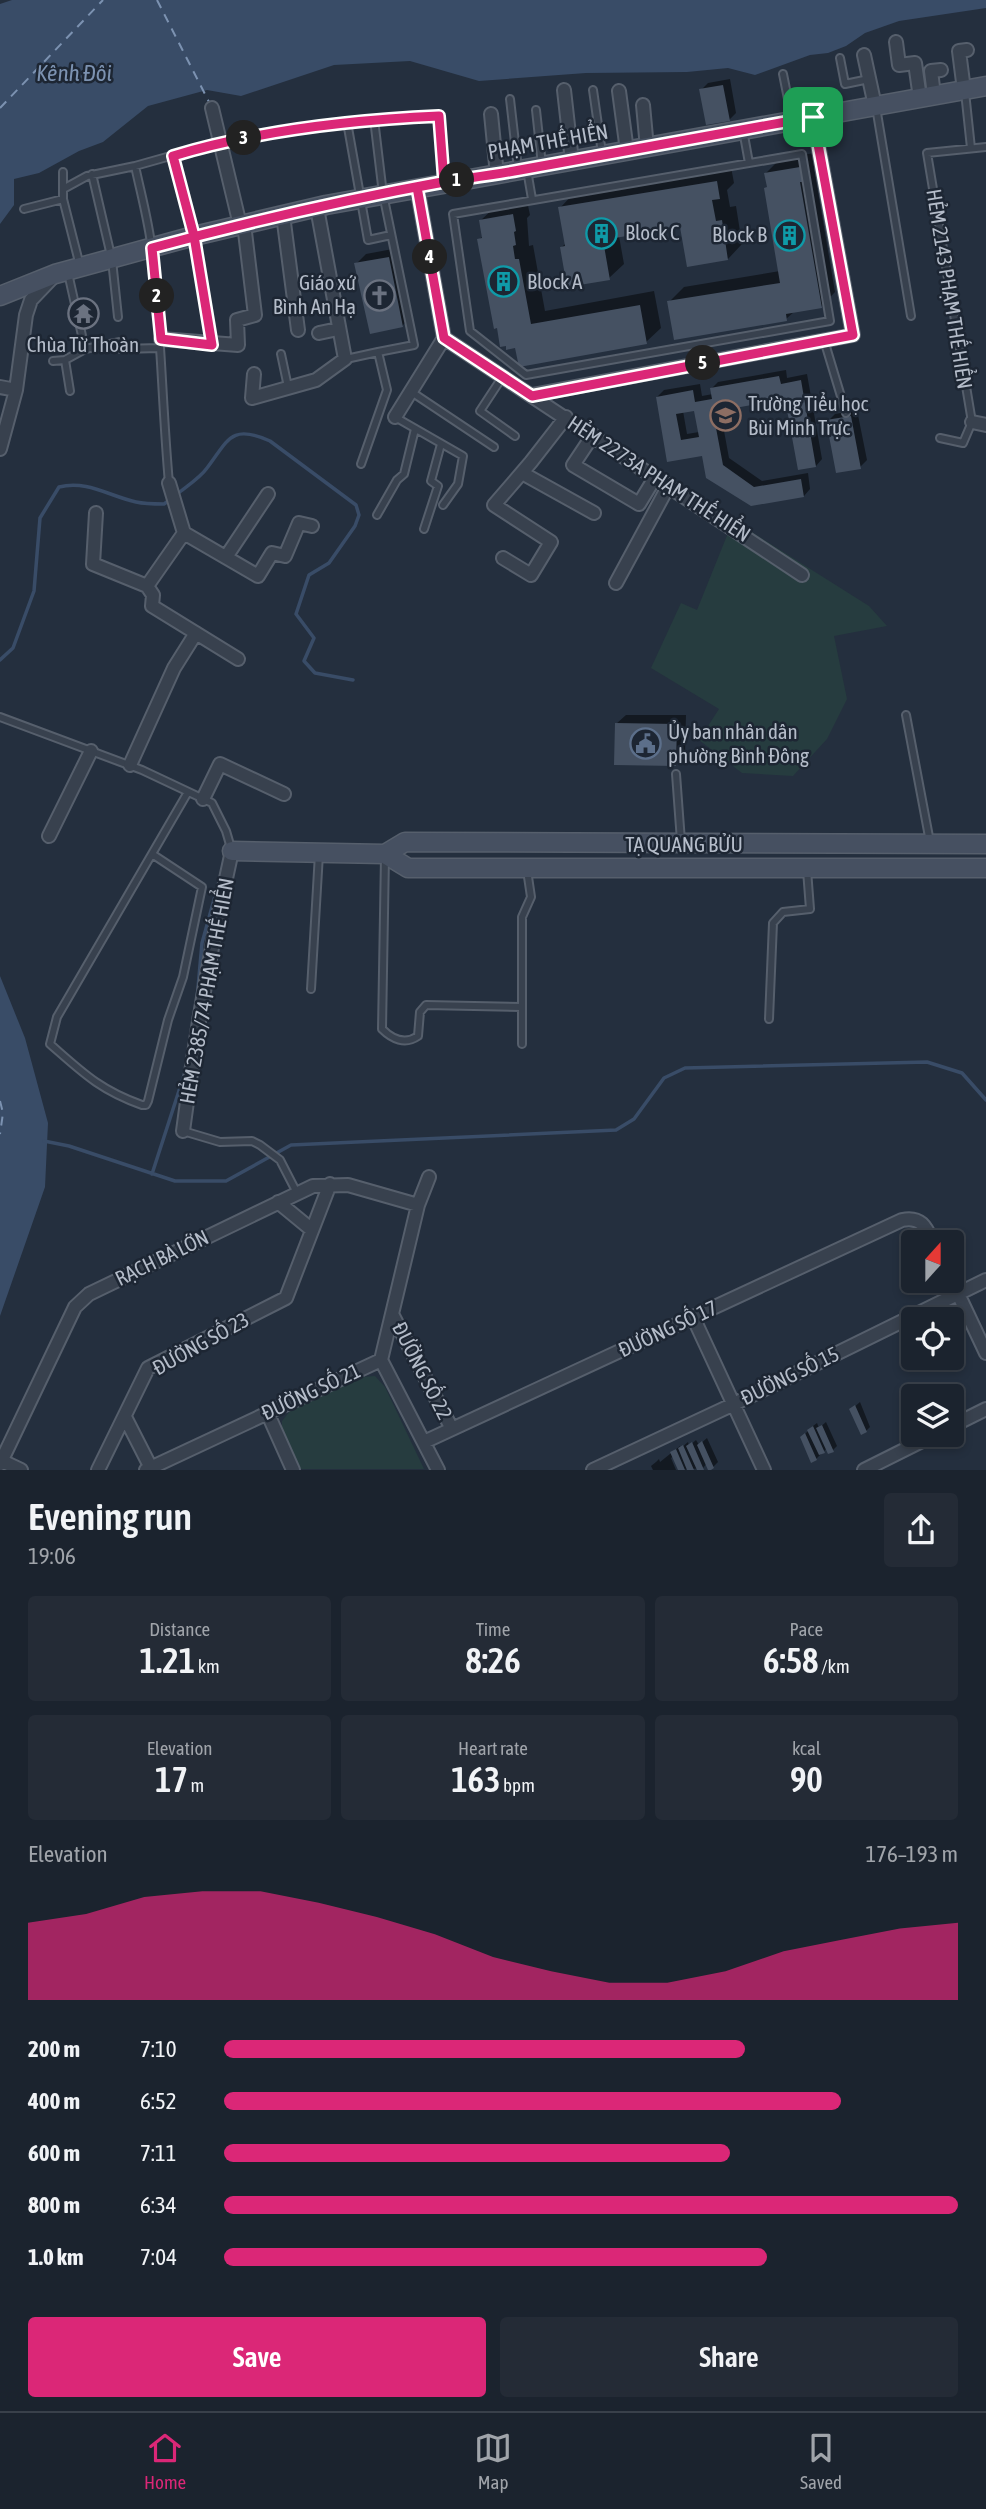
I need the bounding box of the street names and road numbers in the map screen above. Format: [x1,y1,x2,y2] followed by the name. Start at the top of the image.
[485,117,610,163] street label: PHẠM THẾ HIỂN
[922,187,980,391] street label: HẺM 2143 PHẠM THẾ HIỂN
[564,409,756,546] street label: HẺM 2273A PHẠM THẾ HIỂN
[625,832,743,856] street label: TẠ QUANG BỬU
[172,876,238,1106] street label: HẺM 2385/74 PHẠM THẾ HIỂN
[111,1224,212,1290] street label: RẠCH BÀ LỚN
[614,1294,721,1361] street label: ĐƯỜNG SỐ 17
[148,1306,253,1379] street label: ĐƯỜNG SỐ 23
[388,1317,459,1423] street label: ĐƯỜNG SỐ 22
[736,1340,843,1409] street label: ĐƯỜNG SỐ 15
[257,1357,364,1424] street label: ĐƯỜNG SỐ 21

